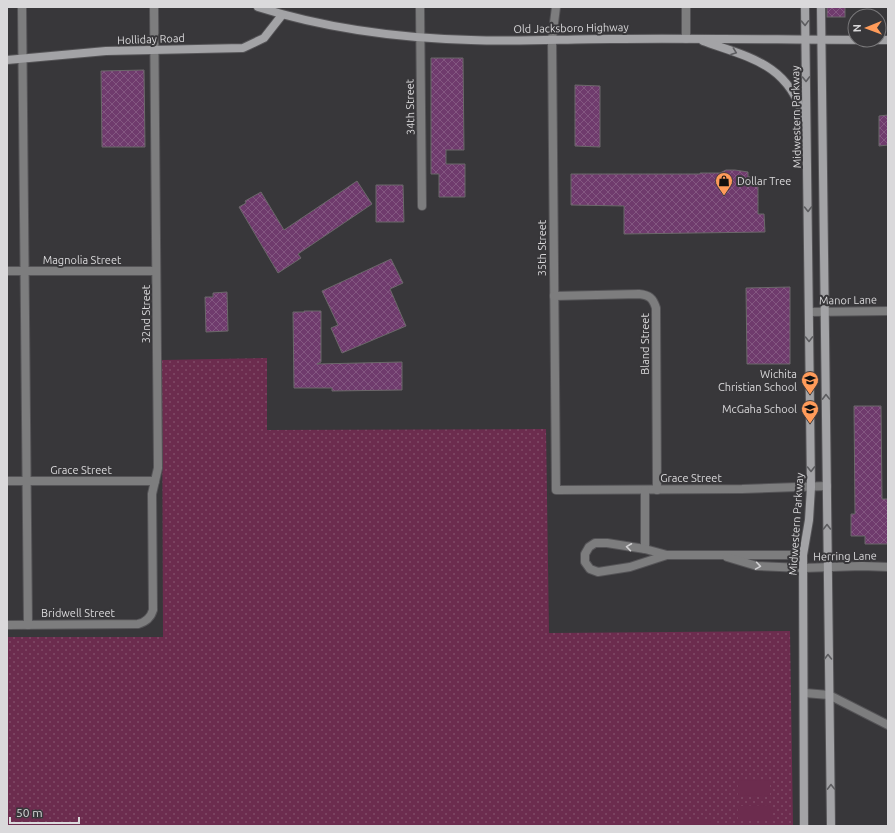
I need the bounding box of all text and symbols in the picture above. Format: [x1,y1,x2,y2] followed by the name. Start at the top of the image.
[847,8,887,48] north arrow
[801,20,810,26] one-way arrow
[513,21,629,35] street label: Old Jacksboro Highway
[851,24,863,32] text: N
[117,32,185,46] street label: Holliday Road
[730,47,737,55] one-way arrow
[789,65,803,168] street label: Midwestern Parkway
[802,76,810,82] one-way arrow
[403,78,416,135] street label: 34th Street
[714,171,734,196] shop icon: Dollar Tree
[737,175,791,187] place label: Dollar Tree
[804,206,812,212] one-way arrow
[536,219,548,276] street label: 35th Street
[43,254,122,266] street label: Magnolia Street
[140,284,152,343] street label: 32nd Street
[819,293,877,307] street label: Manor Lane
[639,313,651,375] street label: Bland Street
[805,336,813,342] one-way arrow
[718,368,797,393] place label: Wichita Christian School
[800,370,820,395] school or university icon: Wichita Christian School
[822,394,830,400] one-way arrow
[800,399,820,424] school or university icon: McGaha School
[722,403,797,415] place label: McGaha School
[50,464,112,476] street label: Grace Street
[807,466,815,472] one-way arrow
[660,472,722,484] street label: Grace Street
[786,472,806,576] street label: Midwestern Parkway
[823,524,831,530] one-way arrow
[626,543,632,552] one-way arrow
[813,549,877,563] street label: Herring Lane
[755,561,761,570] one-way arrow
[41,607,116,619] street label: Bridwell Street
[824,654,832,660] one-way arrow
[826,784,835,790] one-way arrow
[10,799,79,825] scale bar
[16,806,43,819] text: 50 m

